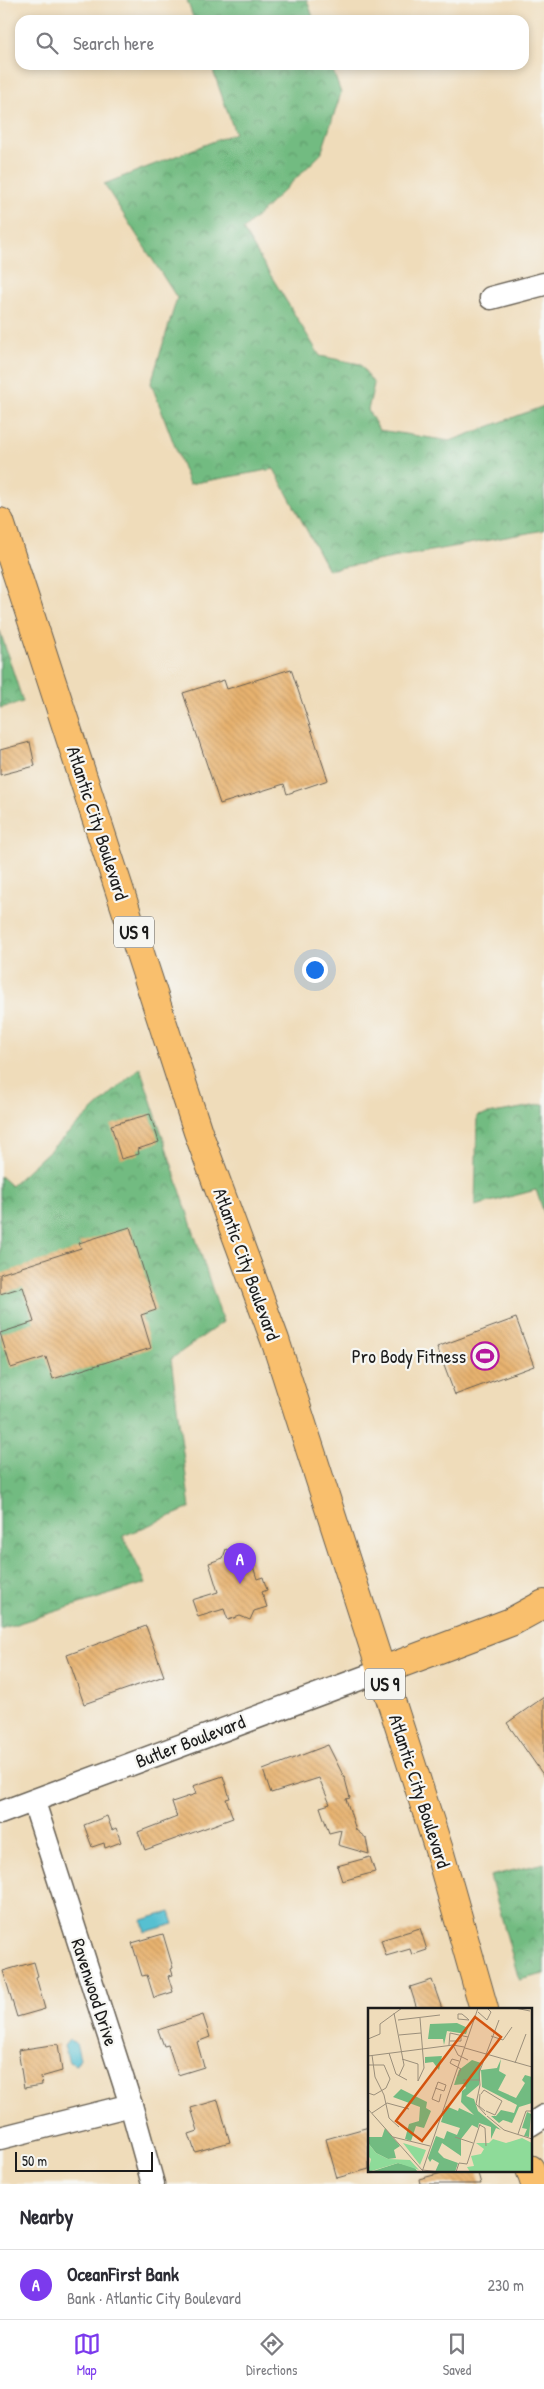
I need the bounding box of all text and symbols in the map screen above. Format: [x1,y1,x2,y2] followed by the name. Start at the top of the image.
[15,15,529,70] search box
[33,29,61,57] icon: search
[73,30,154,56] text: Search here
[61,743,135,904] street label: Atlantic City Boulevard
[114,916,154,948] road number: US 9
[302,957,328,983] your location
[207,1184,287,1344] street label: Atlantic City Boulevard
[470,1341,500,1371] sports icon: Pro Body Fitness
[352,1343,466,1369] place label: Pro Body Fitness
[224,1543,256,1584] pin: A
[365,1668,405,1700] road number: US 9
[131,1708,249,1774] street label: Butler Boulevard
[383,1711,457,1872] street label: Atlantic City Boulevard
[65,1935,125,2049] street label: Ravenwood Drive
[368,2008,532,2172] inset map
[15,2149,152,2172] scale bar
[22,2151,47,2170] text: 50 m
[20,2202,73,2231] text: Nearby
[67,2261,179,2287] text: OceanFirst Bank
[32,2274,40,2296] text: A
[488,2274,524,2296] text: 230 m
[67,2287,241,2309] text: Bank · Atlantic City Boulevard
[73,2330,101,2379] tab: Map
[246,2330,297,2379] tab: Directions
[443,2330,471,2379] tab: Saved

